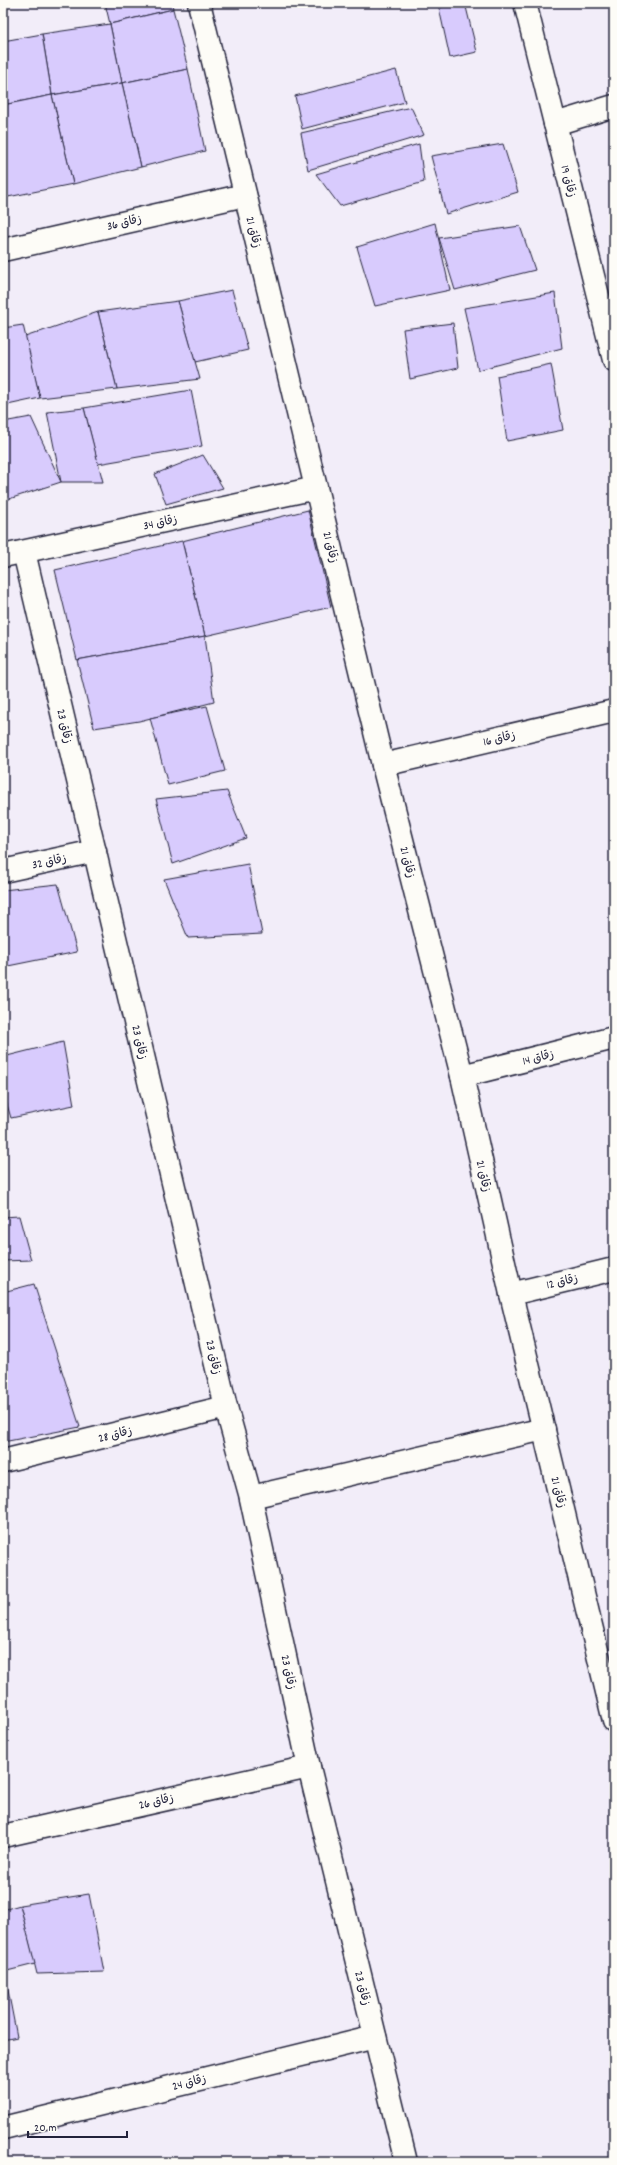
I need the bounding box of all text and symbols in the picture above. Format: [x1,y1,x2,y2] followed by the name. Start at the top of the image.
[555,164,580,199] street label: زقاق 19
[105,211,144,236] street label: زقاق 36
[240,215,265,250] street label: زقاق 21
[142,512,179,535] street label: زقاق 34
[317,530,342,565] street label: زقاق 21
[51,707,76,745] street label: زقاق 23
[481,727,517,751] street label: زقاق 16
[394,845,419,880] street label: زقاق 21
[31,851,68,874] street label: زقاق 32
[126,1023,151,1061] street label: زقاق 23
[521,1046,556,1071] street label: زقاق 14
[471,1159,494,1194] street label: زقاق 21
[545,1271,580,1294] street label: زقاق 12
[200,1338,225,1376] street label: زقاق 23
[97,1423,134,1448] street label: زقاق 28
[545,1475,570,1510] street label: زقاق 21
[276,1654,299,1691] street label: زقاق 23
[137,1790,175,1815] street label: زقاق 26
[349,1969,374,2007] street label: زقاق 23
[171,2071,208,2096] street label: زقاق 24
[28,2113,127,2139] scale bar
[34,2120,57,2137] text: 20 m

